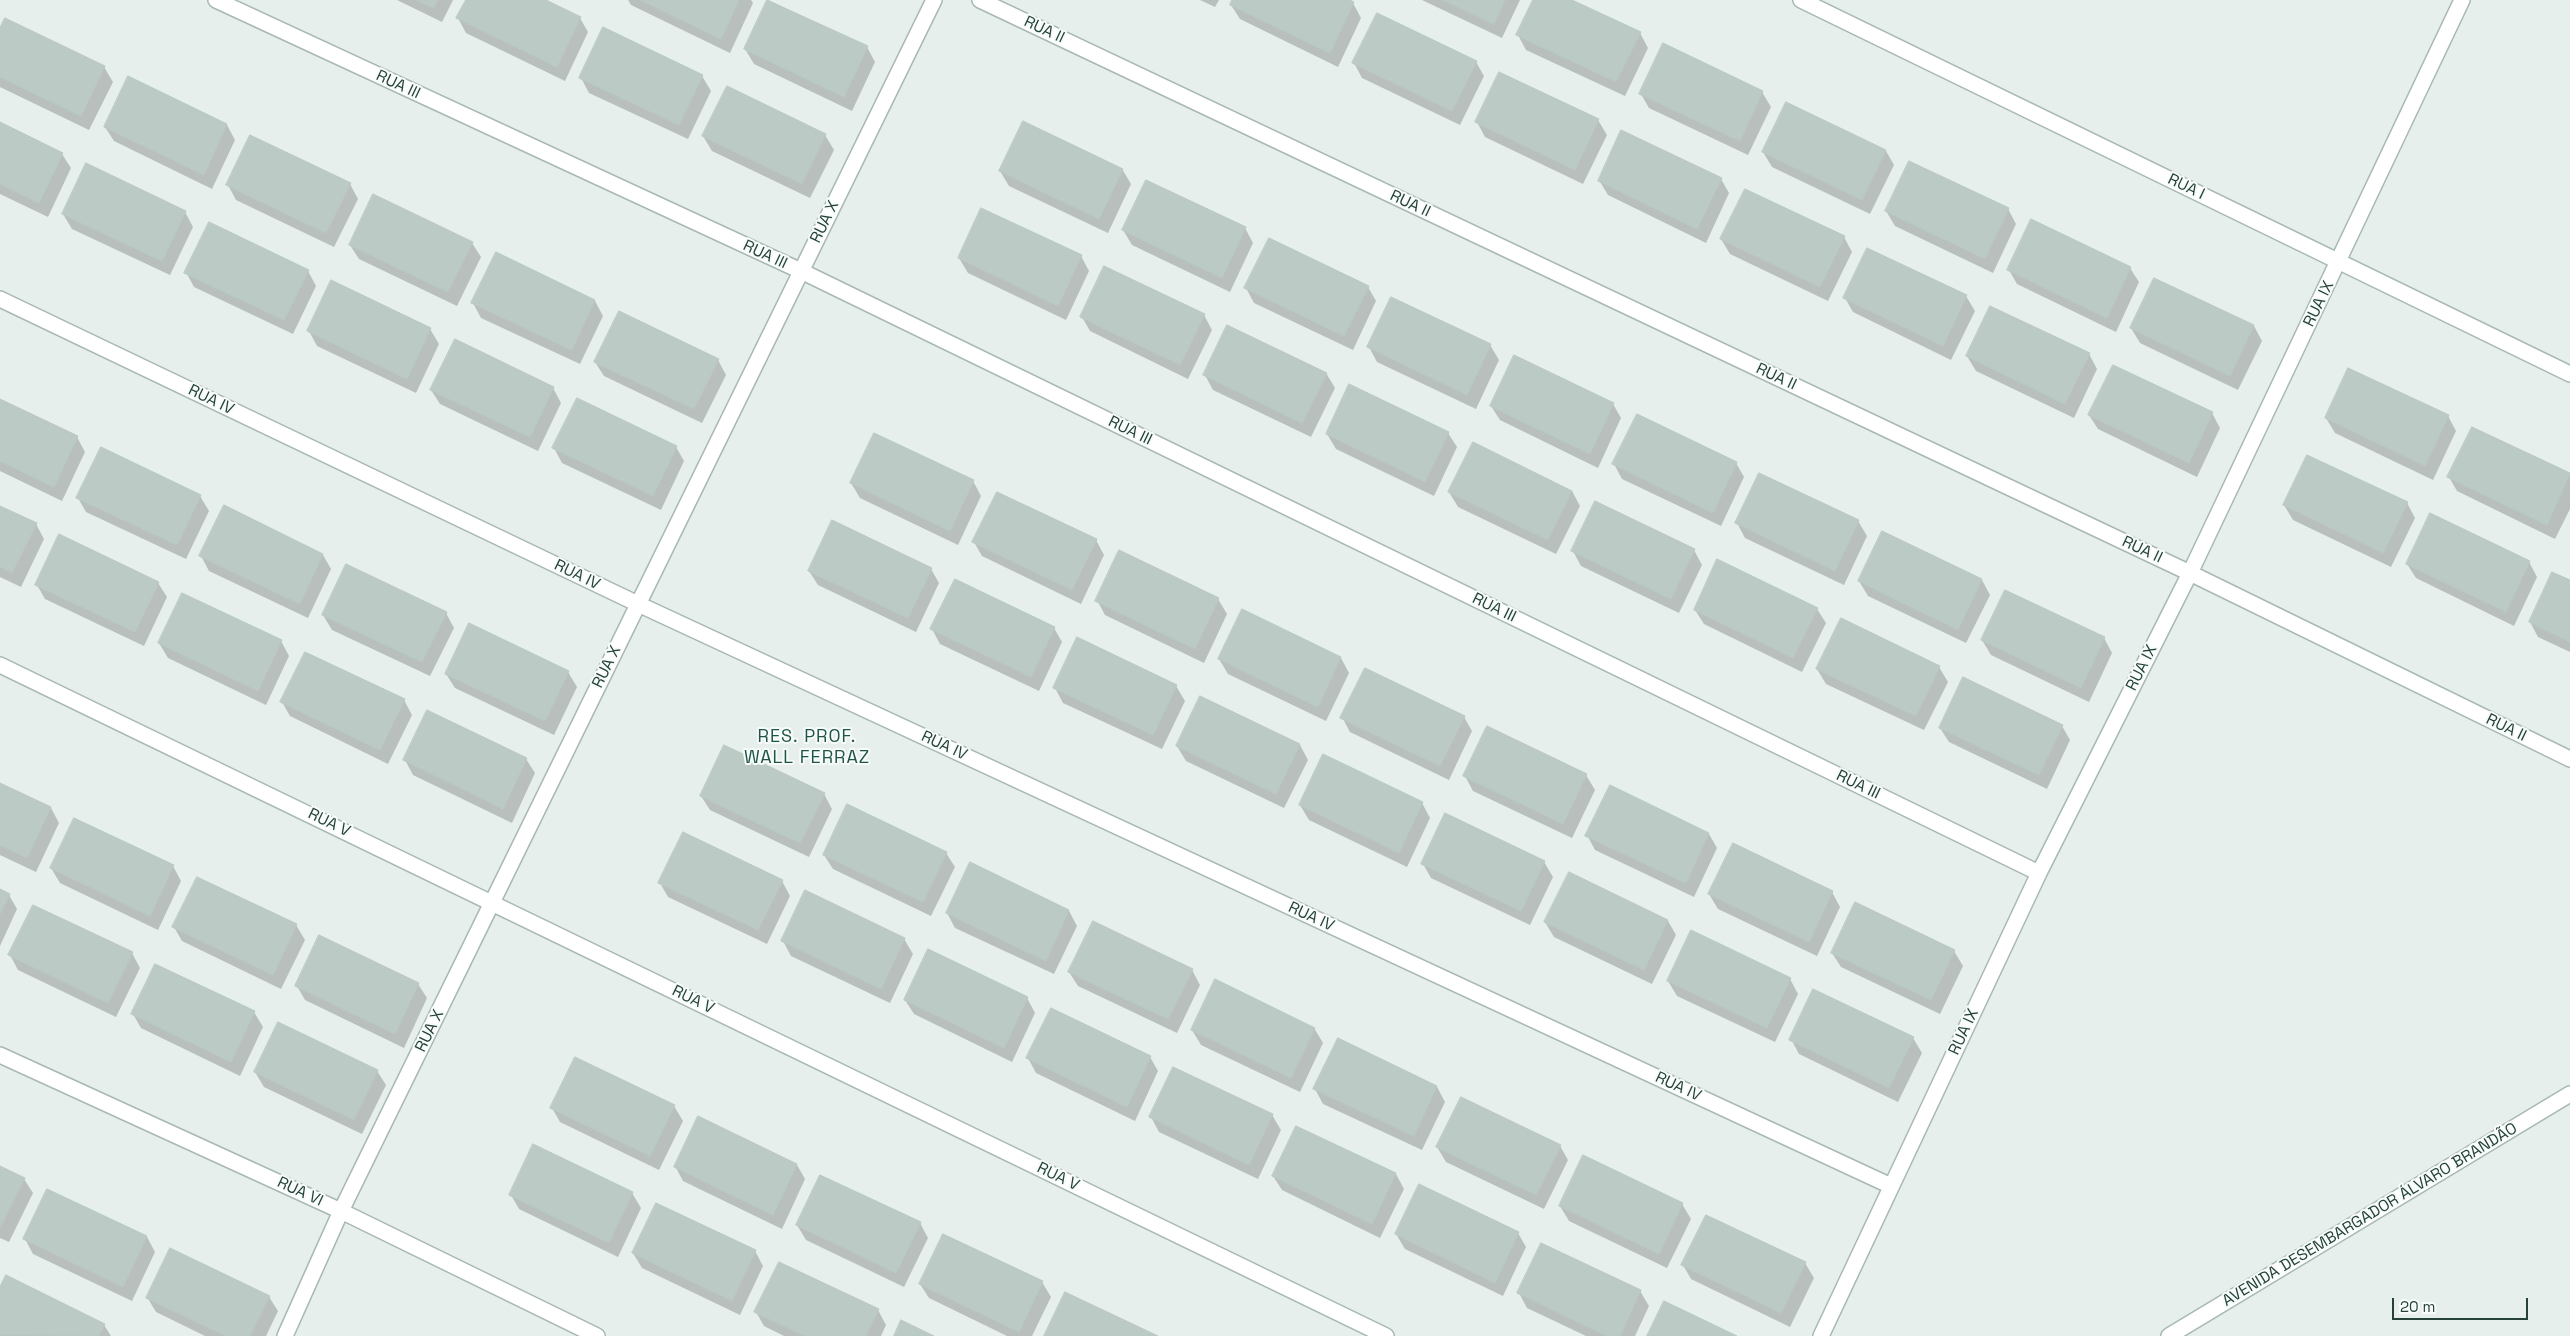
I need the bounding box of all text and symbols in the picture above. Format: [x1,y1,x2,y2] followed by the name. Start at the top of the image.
[1021,12,1067,48] street label: RUA II
[373,66,423,104] street label: RUA III
[2164,170,2208,204] street label: RUA I
[1387,186,1433,222] street label: RUA II
[807,198,843,246] street label: RUA X
[740,236,790,274] street label: RUA III
[2300,278,2338,330] street label: RUA IX
[1753,359,1799,395] street label: RUA II
[185,381,237,419] street label: RUA IV
[1105,412,1155,450] street label: RUA III
[2119,532,2165,568] street label: RUA II
[551,556,603,594] street label: RUA IV
[1469,589,1519,627] street label: RUA III
[2122,642,2162,694] street label: RUA IX
[589,643,625,691] street label: RUA X
[2483,710,2529,746] street label: RUA II
[743,726,871,769] district label: RES. PROF. WALL FERRAZ
[918,727,970,765] street label: RUA IV
[1833,766,1883,804] street label: RUA III
[305,805,353,841] street label: RUA V
[1285,898,1337,936] street label: RUA IV
[669,982,717,1018] street label: RUA V
[1945,1006,1983,1058] street label: RUA IX
[412,1007,448,1055] street label: RUA X
[1652,1068,1704,1106] street label: RUA IV
[2219,1119,2521,1311] street label: AVENIDA DESEMBARGADOR ÁLVARO BRANDÃO
[1034,1159,1082,1195] street label: RUA V
[274,1173,326,1211] street label: RUA VI
[2395,1288,2531,1320] scale bar
[2400,1297,2435,1316] text: 20 m

